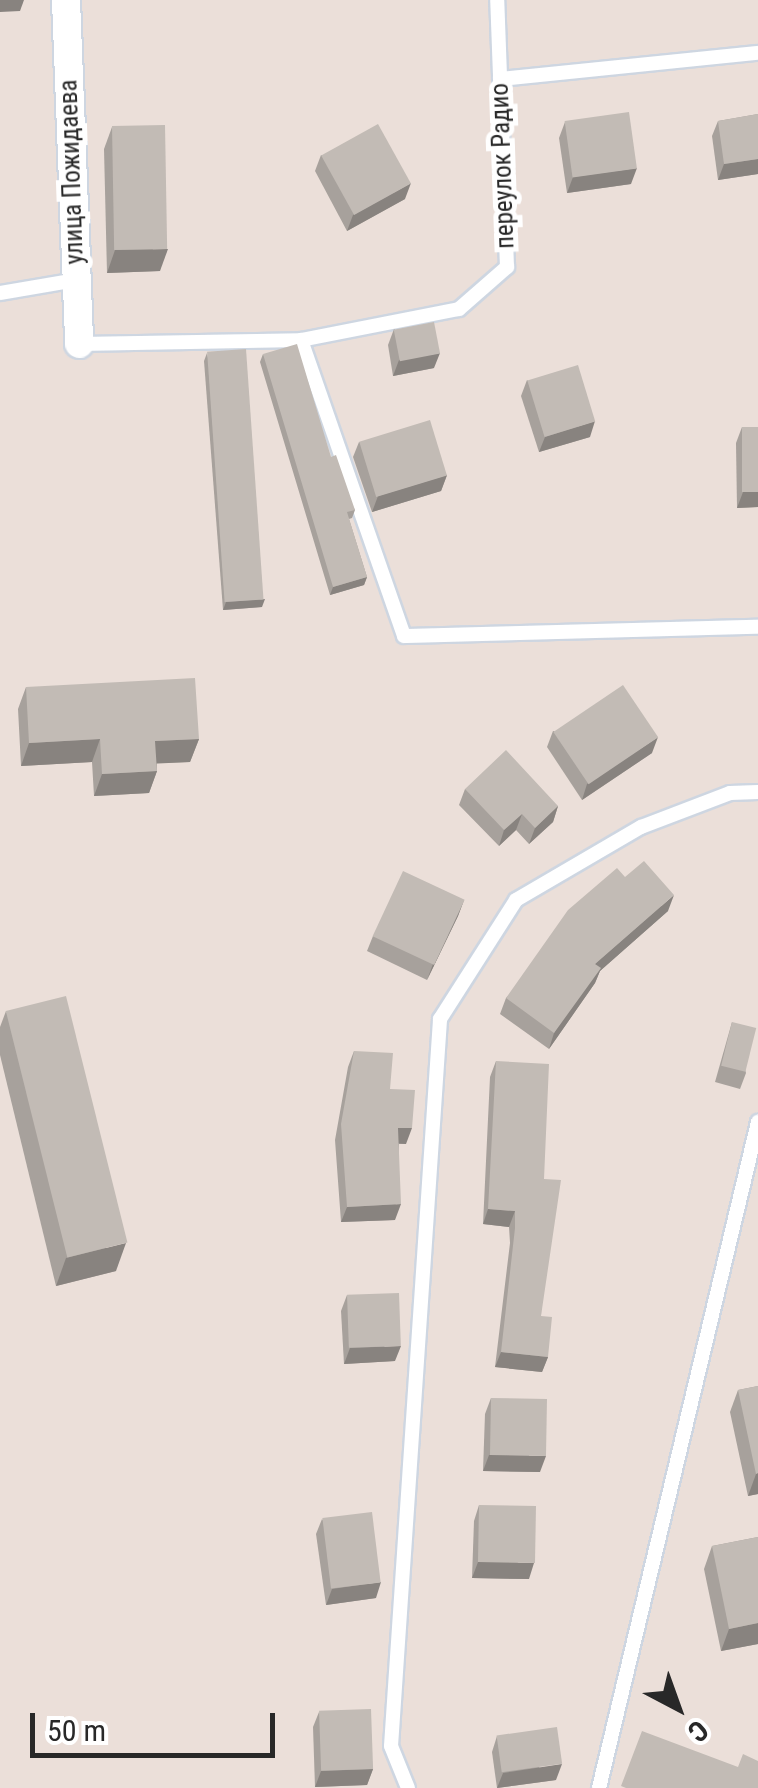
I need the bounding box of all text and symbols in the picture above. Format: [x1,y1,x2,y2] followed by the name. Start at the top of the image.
[54,79,90,265] street label: улица Пожидаева
[485,83,521,249] street label: переулок Радио
[628,1658,728,1758] north arrow
[35,1693,280,1755] scale bar
[47,1713,106,1748] text: 50 m
[681,1713,715,1749] text: С

